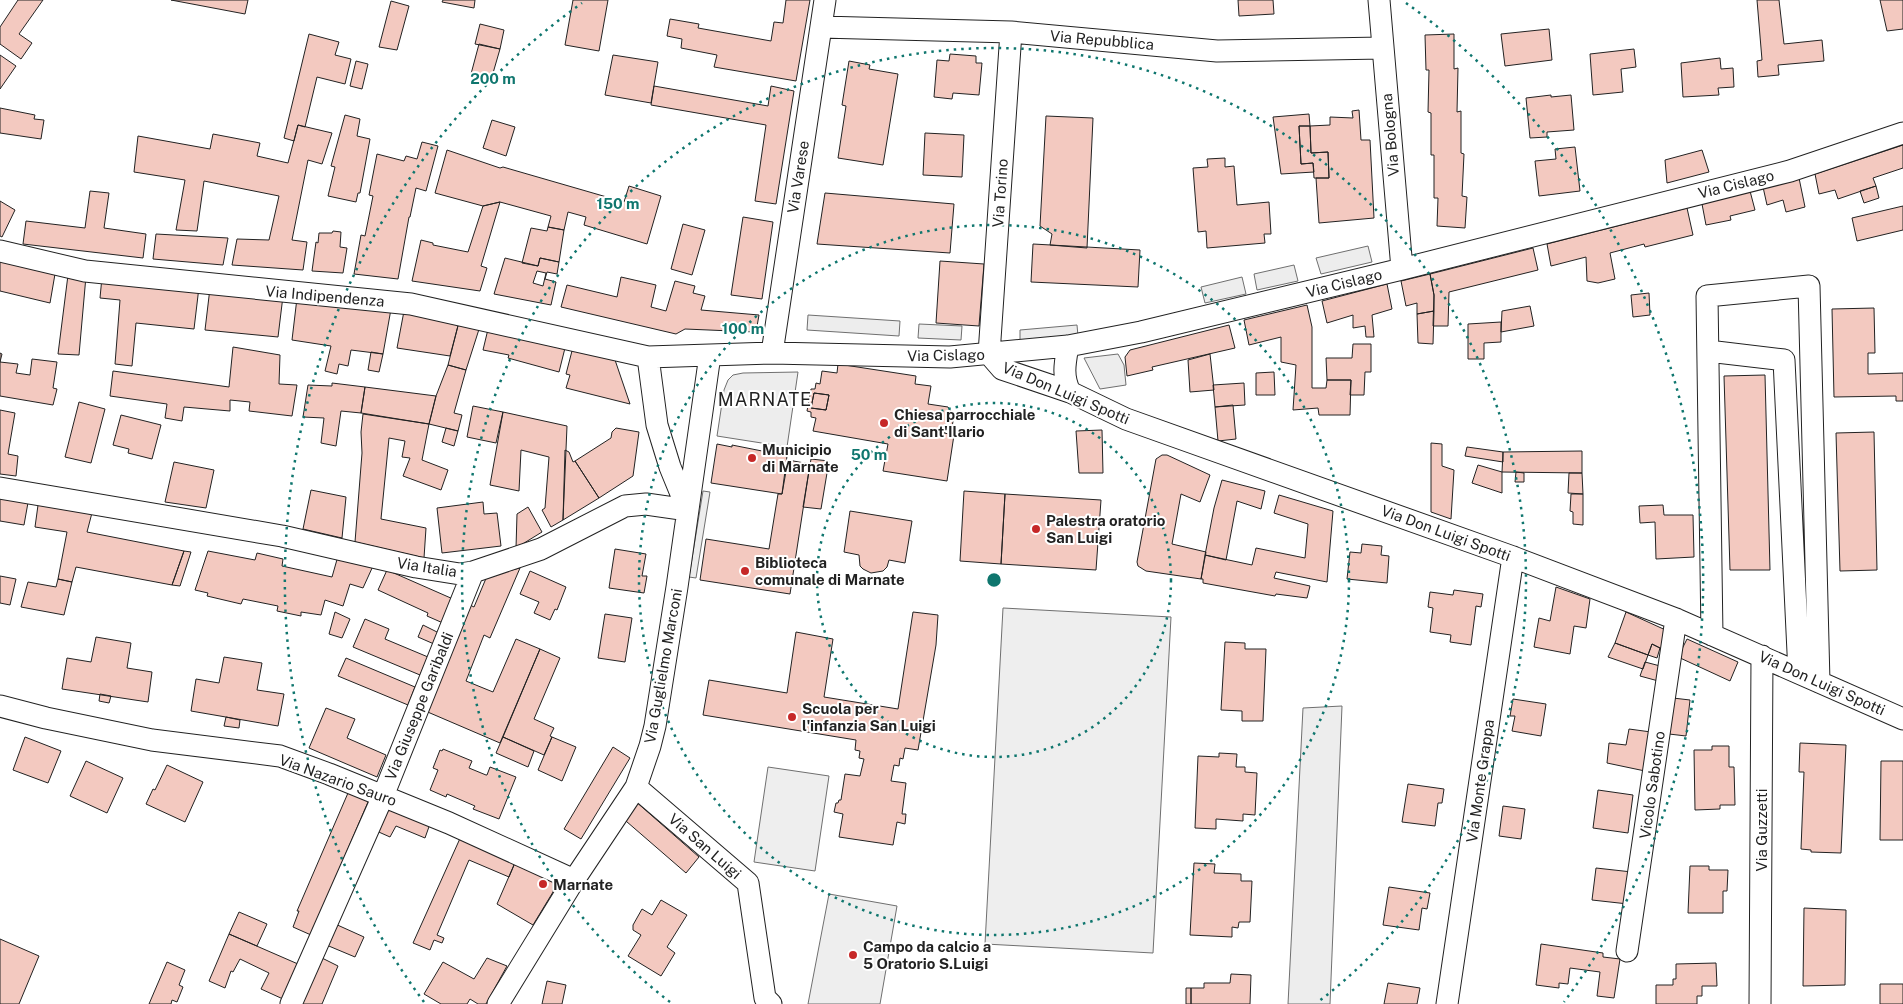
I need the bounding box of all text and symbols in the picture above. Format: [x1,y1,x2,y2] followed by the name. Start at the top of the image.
[1049,27,1155,53] street label: Via Repubblica
[470,70,516,87] text: 200 m
[1378,93,1402,177] street label: Via Bologna
[784,139,812,215] street label: Via Varese
[989,158,1011,228] street label: Via Torino
[1696,166,1776,202] street label: Via Cislago
[596,195,640,212] text: 150 m
[1304,265,1384,301] street label: Via Cislago
[265,282,385,310] street label: Via Indipendenza
[722,320,764,337] text: 100 m
[907,346,985,364] street label: Via Cislago
[1000,358,1132,428] street label: Via Don Luigi Spotti
[718,389,812,410] district label: MARNATE
[894,406,1036,440] place label: Chiesa parrocchiale di Sant'Ilario
[878,417,890,429] marker: Chiesa parrocchiale di Sant'Ilario
[762,441,839,475] place label: Municipio di Marnate
[851,446,887,463] text: 50 m
[746,452,758,464] marker: Municipio di Marnate
[1379,502,1513,564] street label: Via Don Luigi Spotti
[1046,512,1166,546] place label: Palestra oratorio San Luigi
[1030,523,1042,535] marker: Palestra oratorio San Luigi
[396,554,458,580] street label: Via Italia
[755,554,905,588] place label: Biblioteca comunale di Marnate
[739,565,751,577] marker: Biblioteca comunale di Marnate
[985,571,1003,589] centre of rings
[641,587,685,745] street label: Via Guglielmo Marconi
[381,629,457,783] street label: Via Giuseppe Garibaldi
[1756,647,1888,719] street label: Via Don Luigi Spotti
[802,700,936,734] place label: Scuola per l'infanzia San Luigi
[786,711,798,723] marker: Scuola per l'infanzia San Luigi
[1463,718,1497,844] street label: Via Monte Grappa
[1636,730,1668,840] street label: Vicolo Sabotino
[277,751,399,809] street label: Via Nazario Sauro
[1753,789,1770,871] street label: Via Guzzetti
[665,810,745,882] street label: Via San Luigi
[553,876,613,893] place label: Marnate
[537,878,549,890] marker: Marnate
[863,938,991,972] place label: Campo da calcio a 5 Oratorio S.Luigi
[847,949,859,961] marker: Campo da calcio a 5 Oratorio S.Luigi

